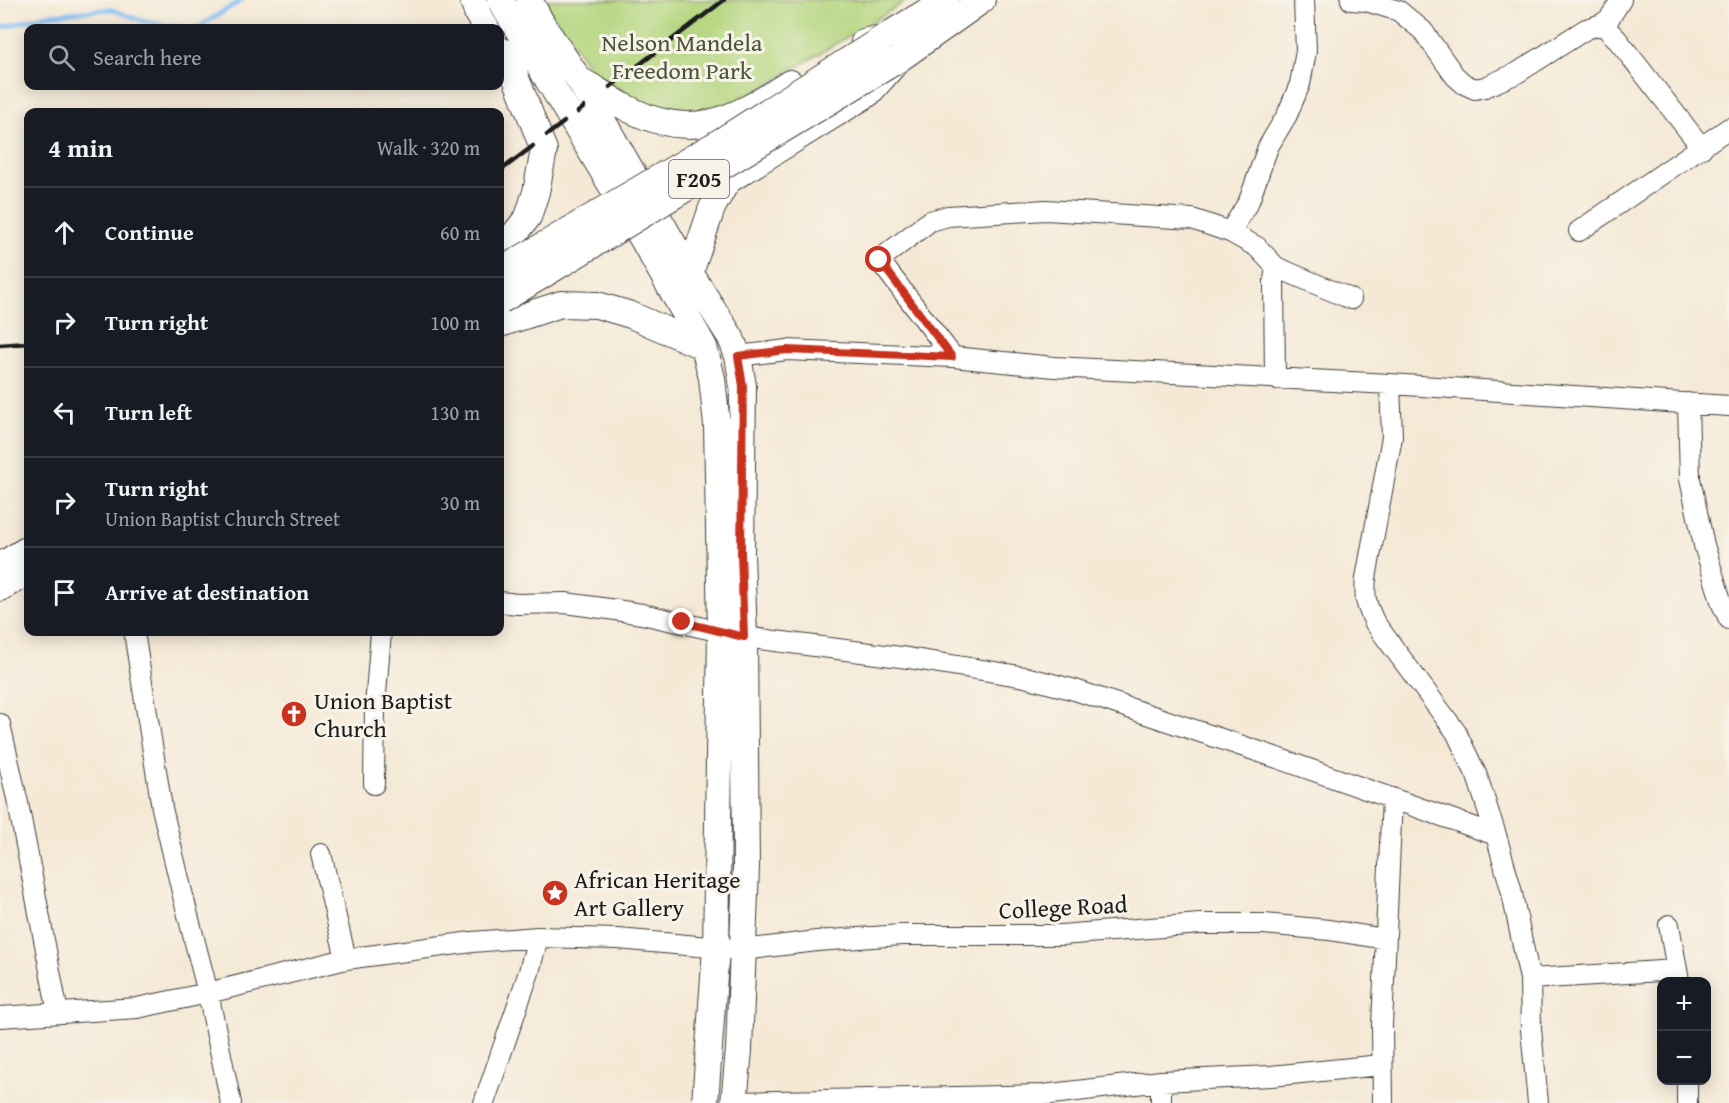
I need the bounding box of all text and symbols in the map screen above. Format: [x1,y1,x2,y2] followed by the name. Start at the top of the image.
[24,24,504,90] search box
[602,25,763,88] park label: Nelson Mandela Freedom Park
[45,41,78,74] icon: search
[93,41,202,73] text: Search here
[48,128,113,167] text: 4 min
[377,133,480,162] text: Walk · 320 m
[669,160,729,198] road number: F205
[48,216,81,249] icon: ahead
[105,216,194,248] text: Continue
[440,218,480,247] text: 60 m
[865,246,891,272] route start
[48,306,81,339] icon: right
[105,306,208,338] text: Turn right
[430,308,480,337] text: 100 m
[48,396,81,429] icon: left
[105,396,192,428] text: Turn left
[430,398,480,427] text: 130 m
[105,472,208,504] text: Turn right
[48,486,81,519] icon: right
[440,488,480,517] text: 30 m
[105,504,340,533] text: Union Baptist Church Street
[48,576,81,609] icon: arrive
[105,576,309,608] text: Arrive at destination
[668,608,694,634] route end
[314,683,453,746] place label: Union Baptist Church
[279,699,309,729] church icon: Union Baptist Church
[574,862,740,925] place label: African Heritage Art Gallery
[540,878,570,908] place icon: African Heritage Art Gallery
[998,886,1128,928] street label: College Road
[1657,977,1711,1085] map controls
[1657,977,1711,1031] button: +
[1657,1031,1711,1085] button: −

